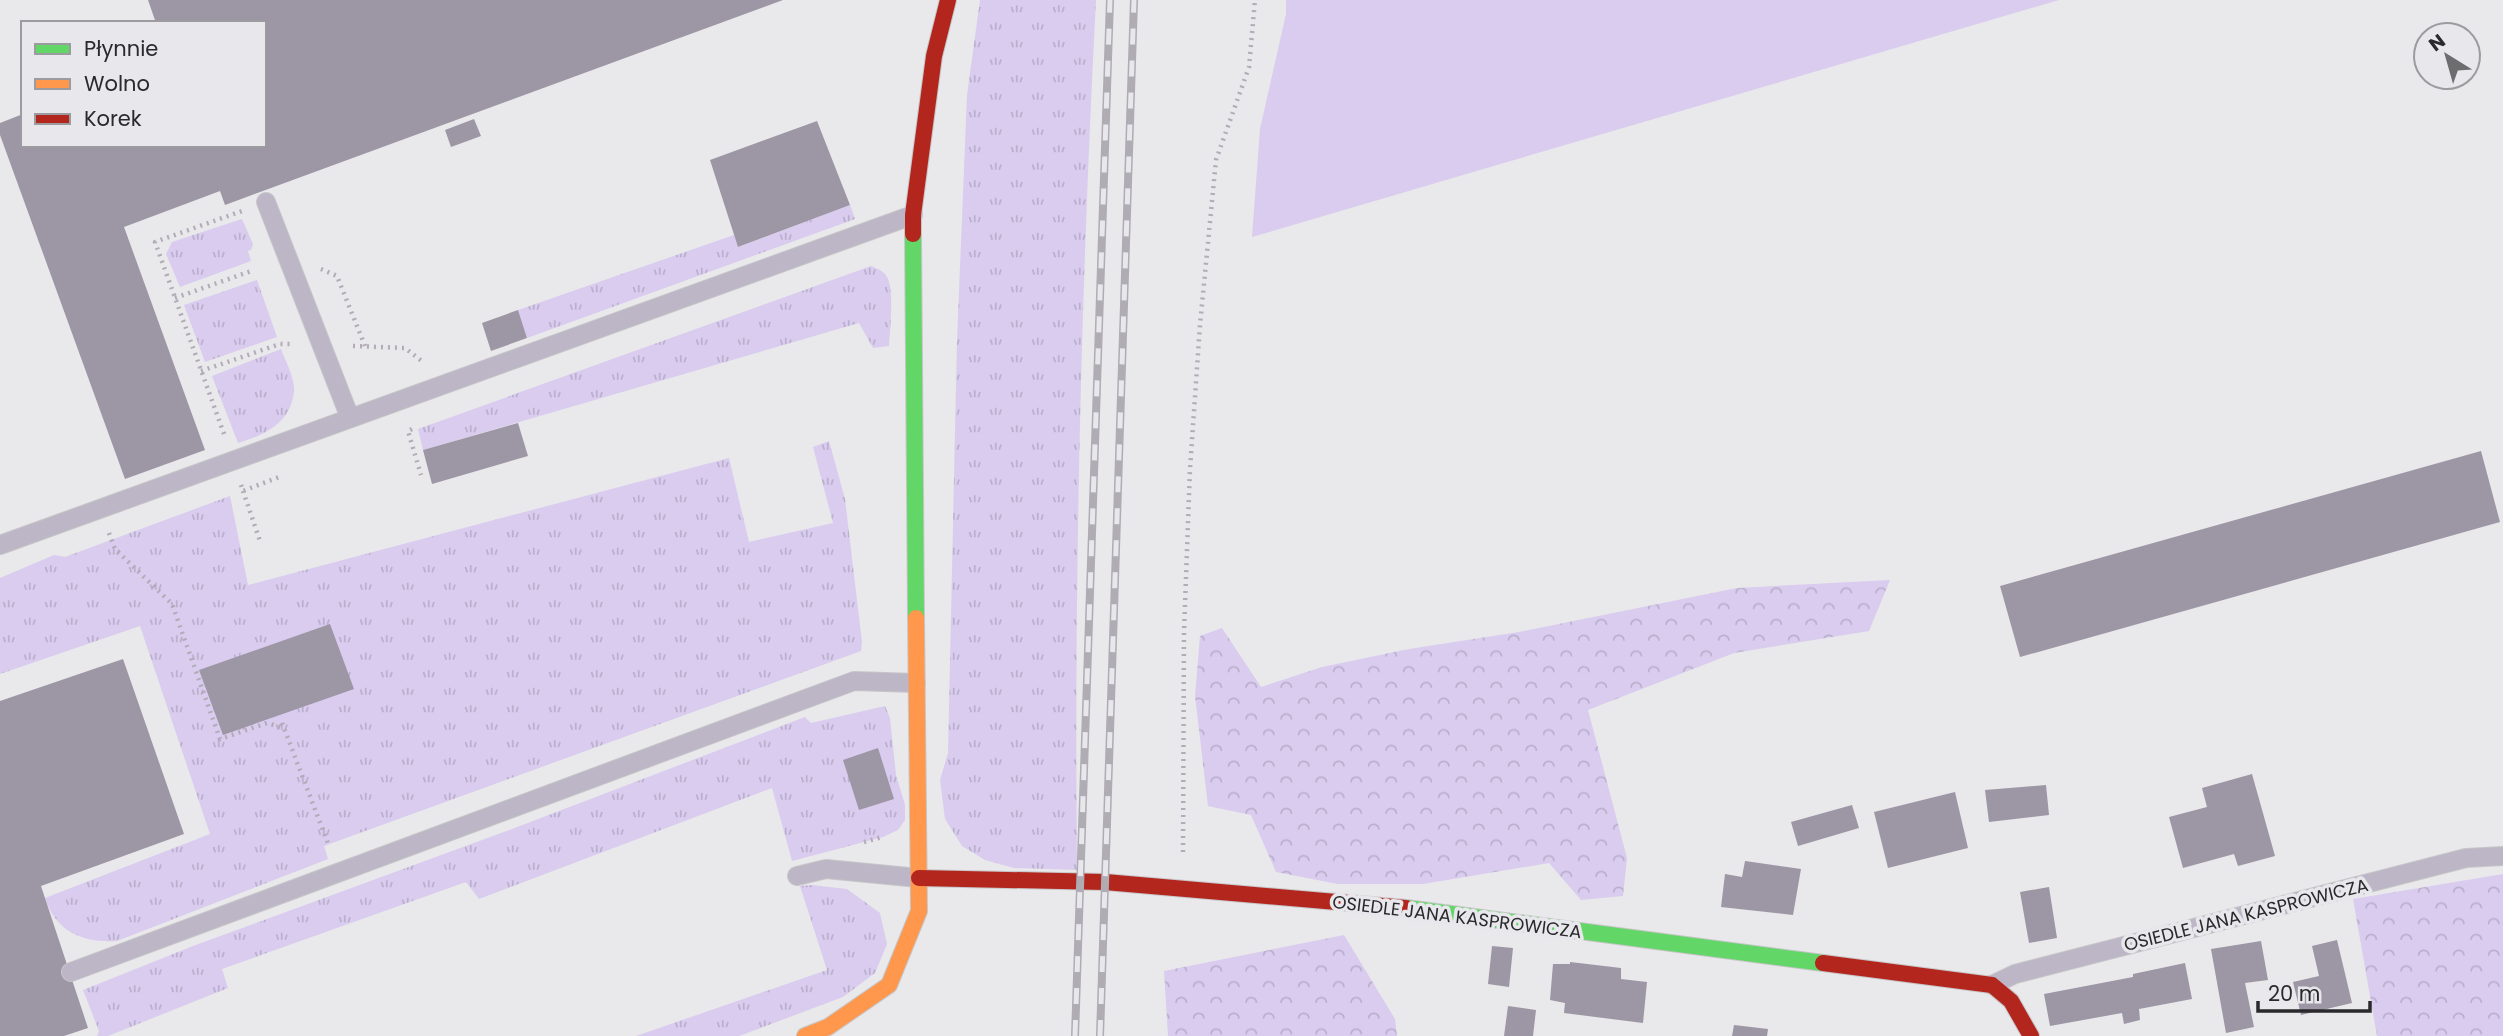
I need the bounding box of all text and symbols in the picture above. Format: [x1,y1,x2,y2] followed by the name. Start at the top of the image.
[21,21,266,147] legend
[2412,21,2482,91] north arrow
[2423,28,2451,58] text: N
[84,34,158,63] text: Płynnie
[84,69,150,98] text: Wolno
[84,104,142,133] text: Korek
[2121,872,2371,957] street label: OSIEDLE JANA KASPROWICZA
[1331,889,1583,944] street label: OSIEDLE JANA KASPROWICZA
[2258,970,2370,1014] scale bar
[2268,979,2321,1008] text: 20 m

